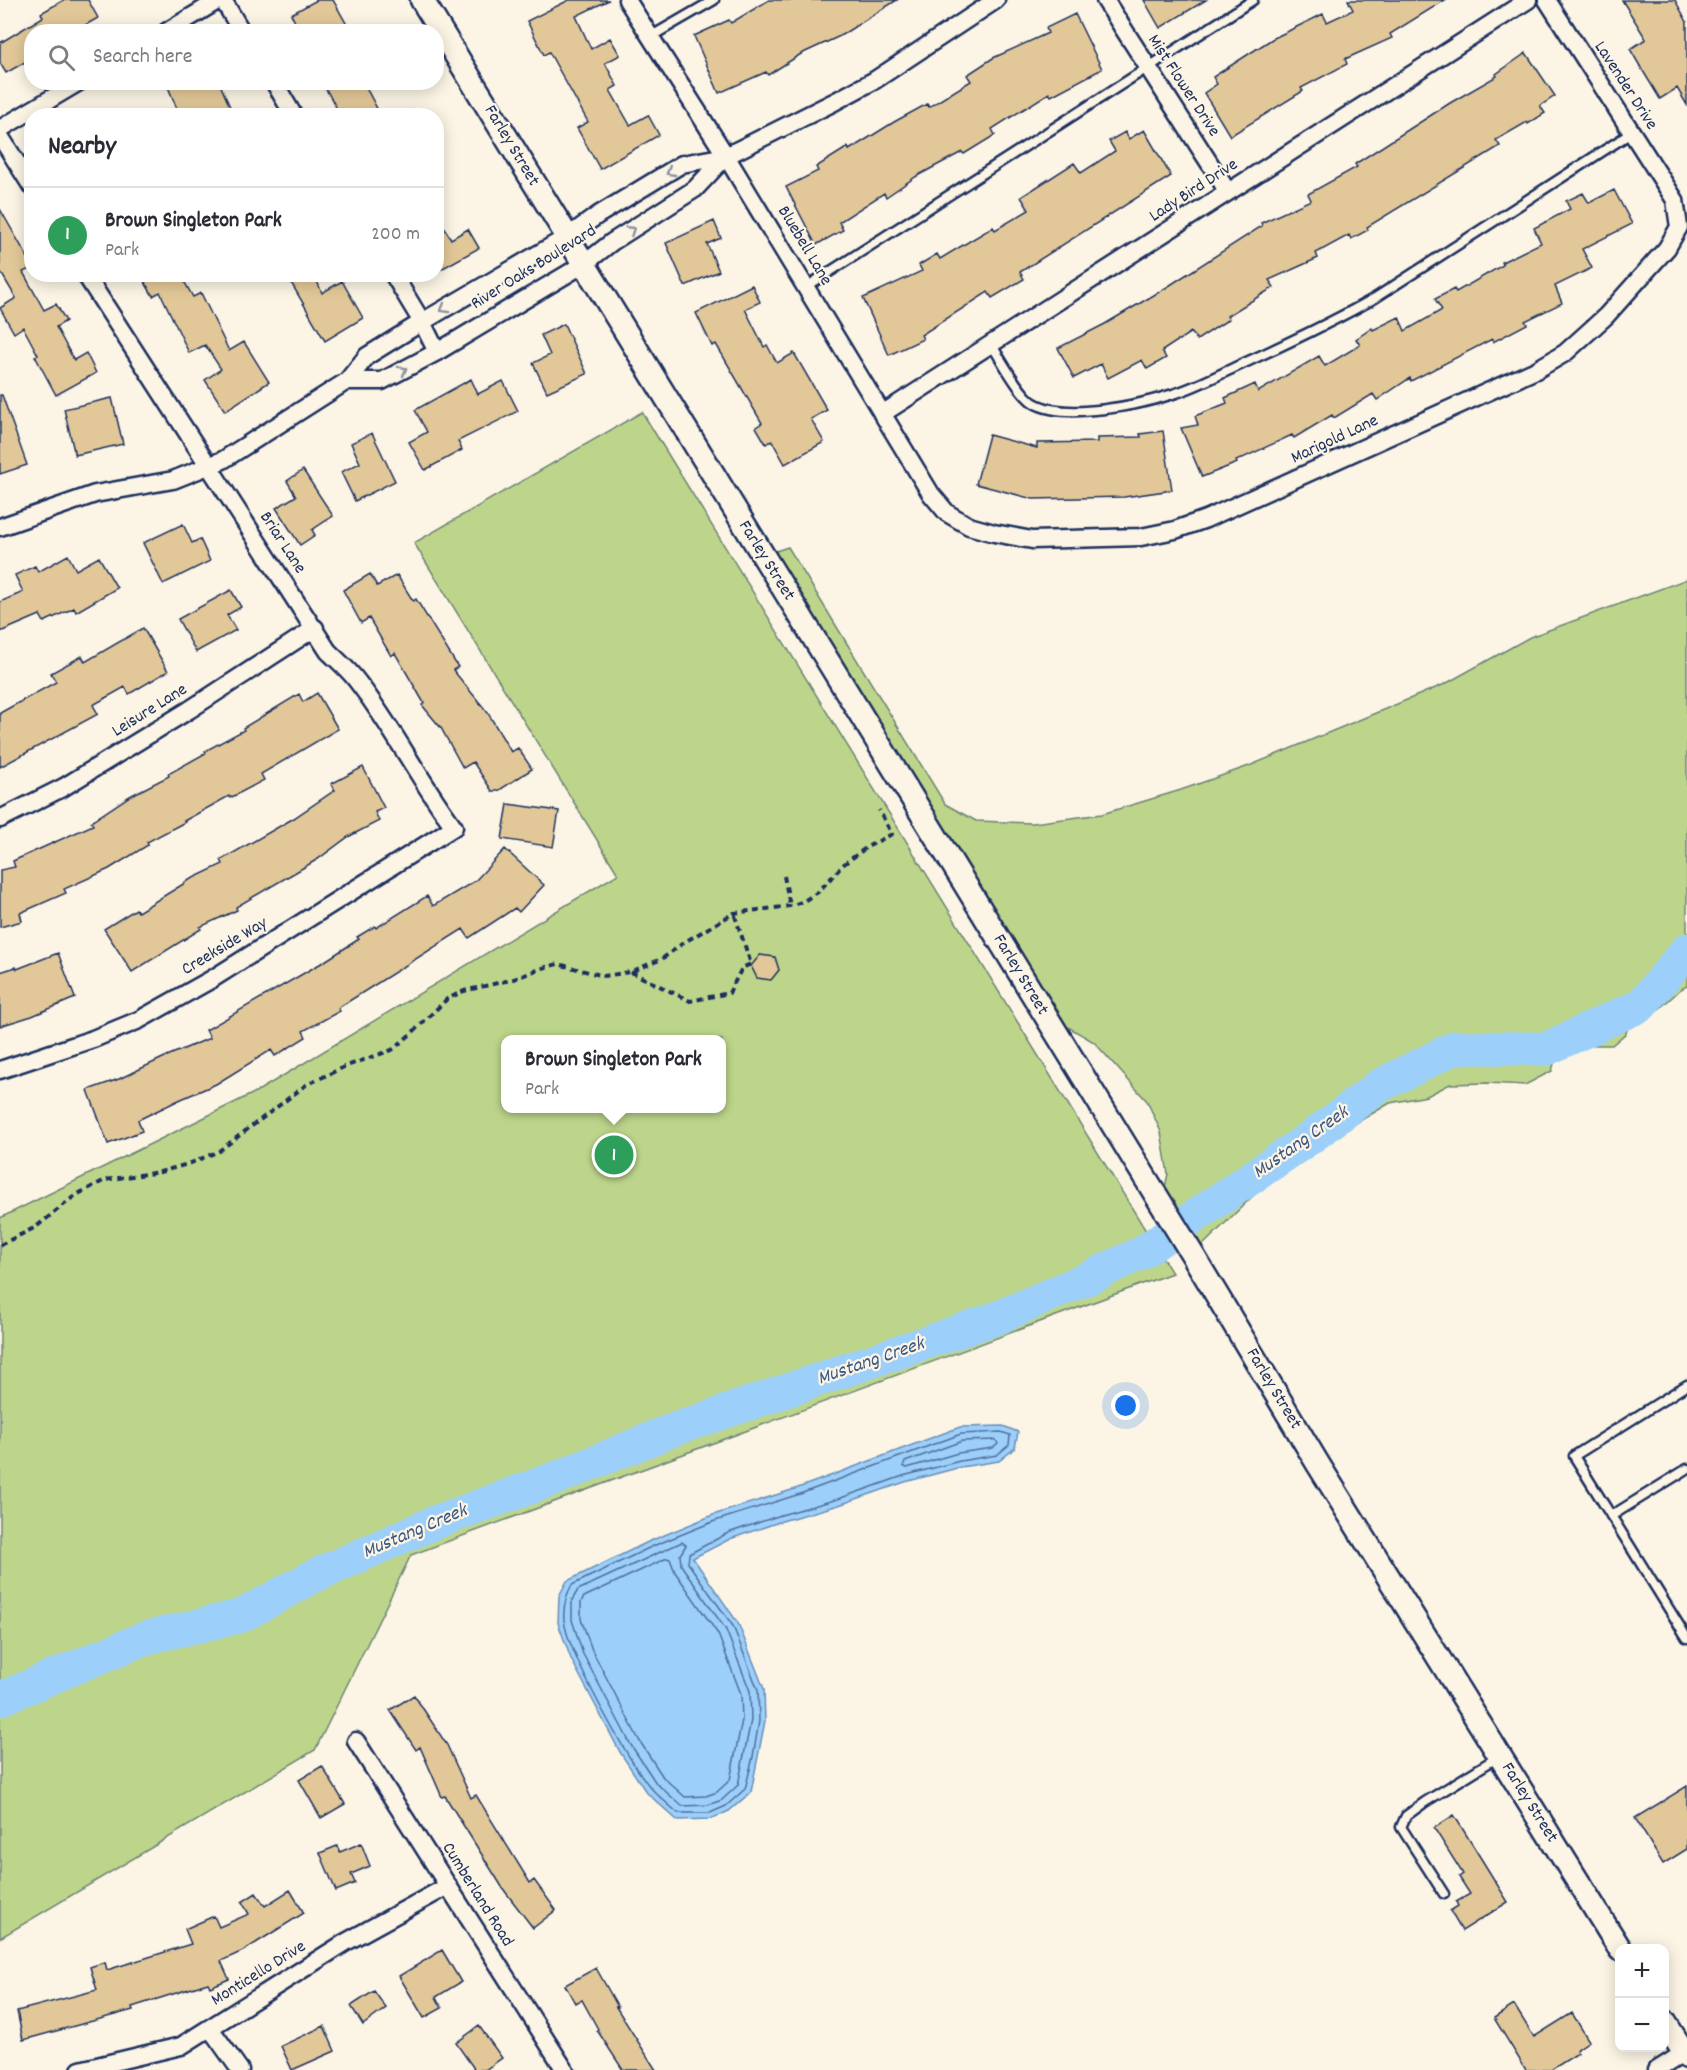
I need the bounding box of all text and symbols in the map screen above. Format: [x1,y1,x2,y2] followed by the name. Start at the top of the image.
[24,24,444,90] search box
[1141,30,1226,142] street label: Mist Flower Drive
[1587,37,1663,135] street label: Lavender Drive
[45,41,78,74] icon: search
[93,42,192,73] text: Search here
[477,101,545,192] street label: Farley Street
[48,129,116,166] text: Nearby
[1145,153,1243,229] street label: Lady Bird Drive
[666,164,676,176] one-way arrow
[770,201,838,291] street label: Bluebell Lane
[105,206,282,237] text: Brown Singleton Park
[466,219,602,317] street label: River Oaks Boulevard
[65,221,70,249] text: 1
[371,221,420,249] text: 200 m
[624,226,635,237] one-way arrow
[105,237,139,265] text: Park
[440,302,450,313] one-way arrow
[397,366,407,377] one-way arrow
[1287,409,1383,471] street label: Marigold Lane
[253,507,312,579] street label: Briar Lane
[731,516,801,606] street label: Farley Street
[107,678,193,744] street label: Leisure Lane
[177,911,273,982] street label: Creekside Way
[986,930,1054,1021] street label: Farley Street
[501,1035,726,1113] popup
[525,1045,702,1076] text: Brown Singleton Park
[525,1076,559,1104] text: Park
[1247,1099,1356,1186] water label: Mustang Creek
[594,1132,634,1178] pin: 1
[814,1330,930,1393] water label: Mustang Creek
[1239,1344,1307,1435] street label: Farley Street
[1111,1391,1140,1420] your location
[358,1497,473,1567] water label: Mustang Creek
[1494,1758,1564,1848] street label: Farley Street
[435,1838,519,1952] street label: Cumberland Road
[207,1935,311,2013] street label: Monticello Drive
[1615,1944,1669,2052] map controls
[1615,1944,1669,1998] button: +
[1615,1998,1669,2052] button: −

